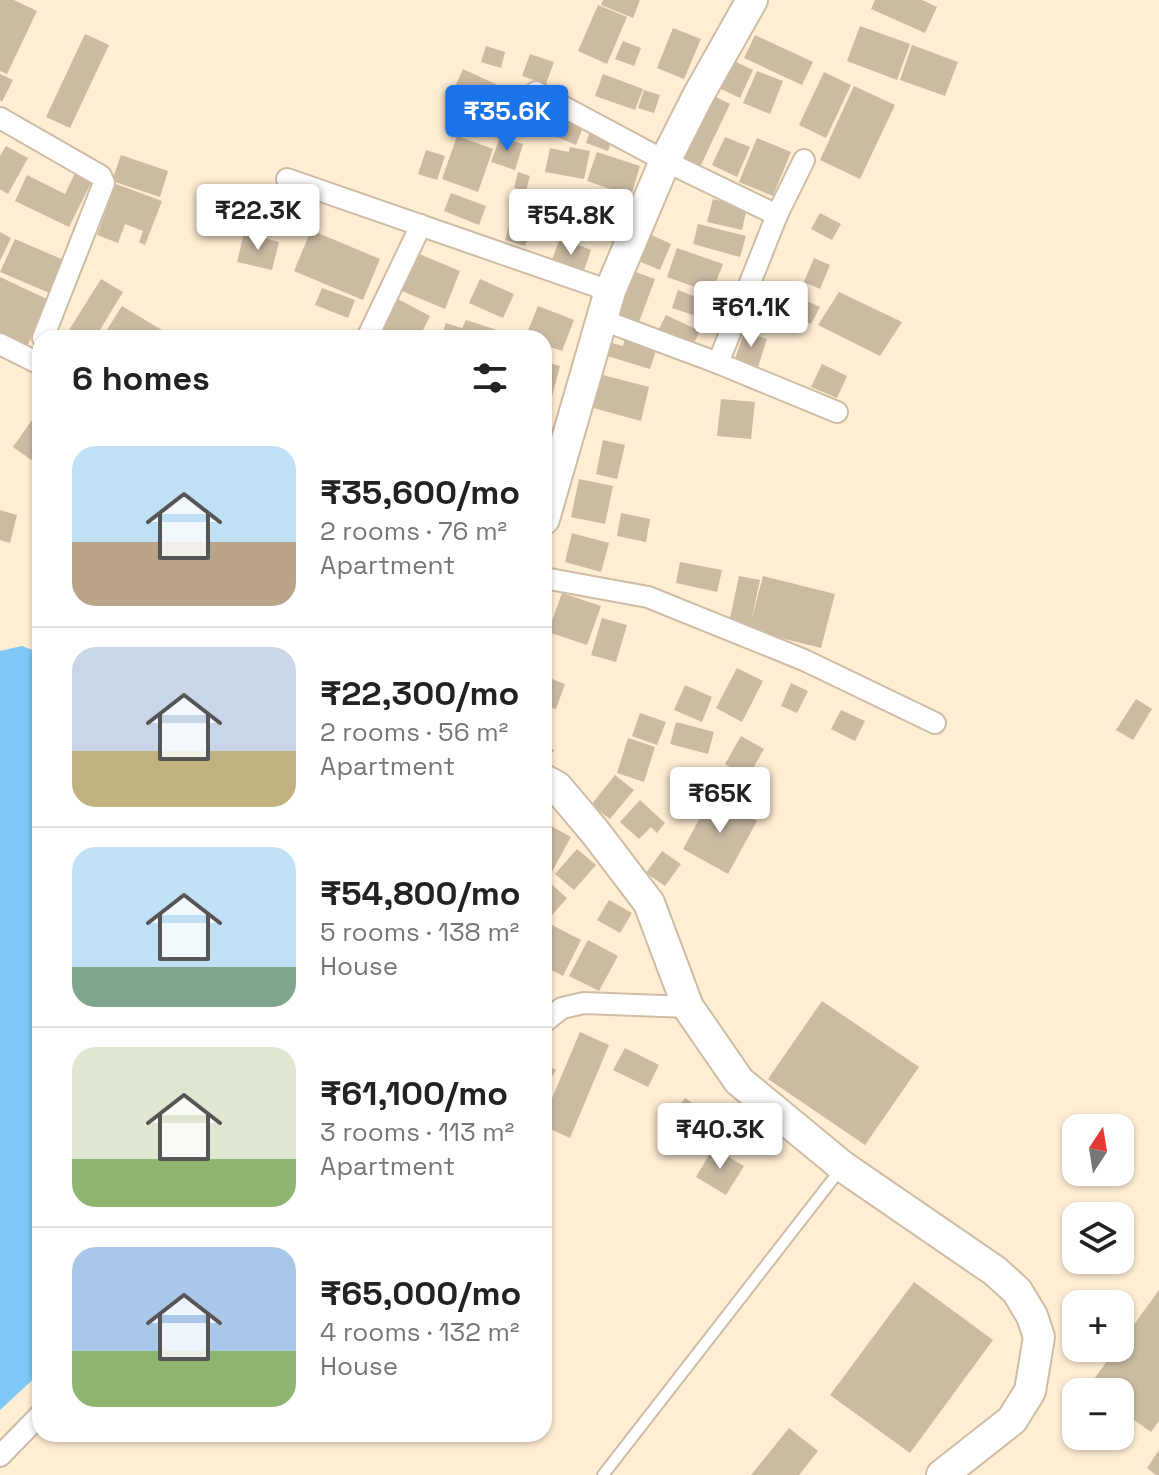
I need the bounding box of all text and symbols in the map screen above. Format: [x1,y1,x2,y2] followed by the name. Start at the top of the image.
[442,85,572,153] pin: ₹35.6K
[463,94,551,128] text: ₹35.6K
[193,184,323,252] pin: ₹22.3K
[506,189,636,257] pin: ₹54.8K
[215,193,301,227] text: ₹22.3K
[527,198,615,232] text: ₹54.8K
[686,281,816,349] pin: ₹61.1K
[712,290,790,324] text: ₹61.1K
[468,356,512,400] icon: filters
[72,357,210,400] text: 6 homes
[320,471,520,514] text: ₹35,600/mo
[136,478,232,574] icon: home
[320,514,507,548] text: 2 rooms · 76 m²
[320,548,455,582] text: Apartment
[320,672,519,715] text: ₹22,300/mo
[136,679,232,775] icon: home
[320,715,508,749] text: 2 rooms · 56 m²
[320,749,455,783] text: Apartment
[673,767,767,835] pin: ₹65K
[688,776,752,810] text: ₹65K
[320,872,521,915] text: ₹54,800/mo
[136,879,232,975] icon: home
[320,915,519,949] text: 5 rooms · 138 m²
[320,949,398,983] text: House
[320,1072,508,1115] text: ₹61,100/mo
[136,1079,232,1175] icon: home
[655,1103,785,1171] pin: ₹40.3K
[675,1112,765,1146] text: ₹40.3K
[1062,1114,1134,1186] north arrow
[1062,1114,1134,1450] map controls
[320,1115,514,1149] text: 3 rooms · 113 m²
[320,1149,455,1183] text: Apartment
[1062,1202,1134,1274] button: layers
[320,1272,521,1315] text: ₹65,000/mo
[136,1279,232,1375] icon: home
[1062,1290,1134,1362] button: +
[320,1315,520,1349] text: 4 rooms · 132 m²
[320,1349,398,1383] text: House
[1062,1378,1134,1450] button: −

